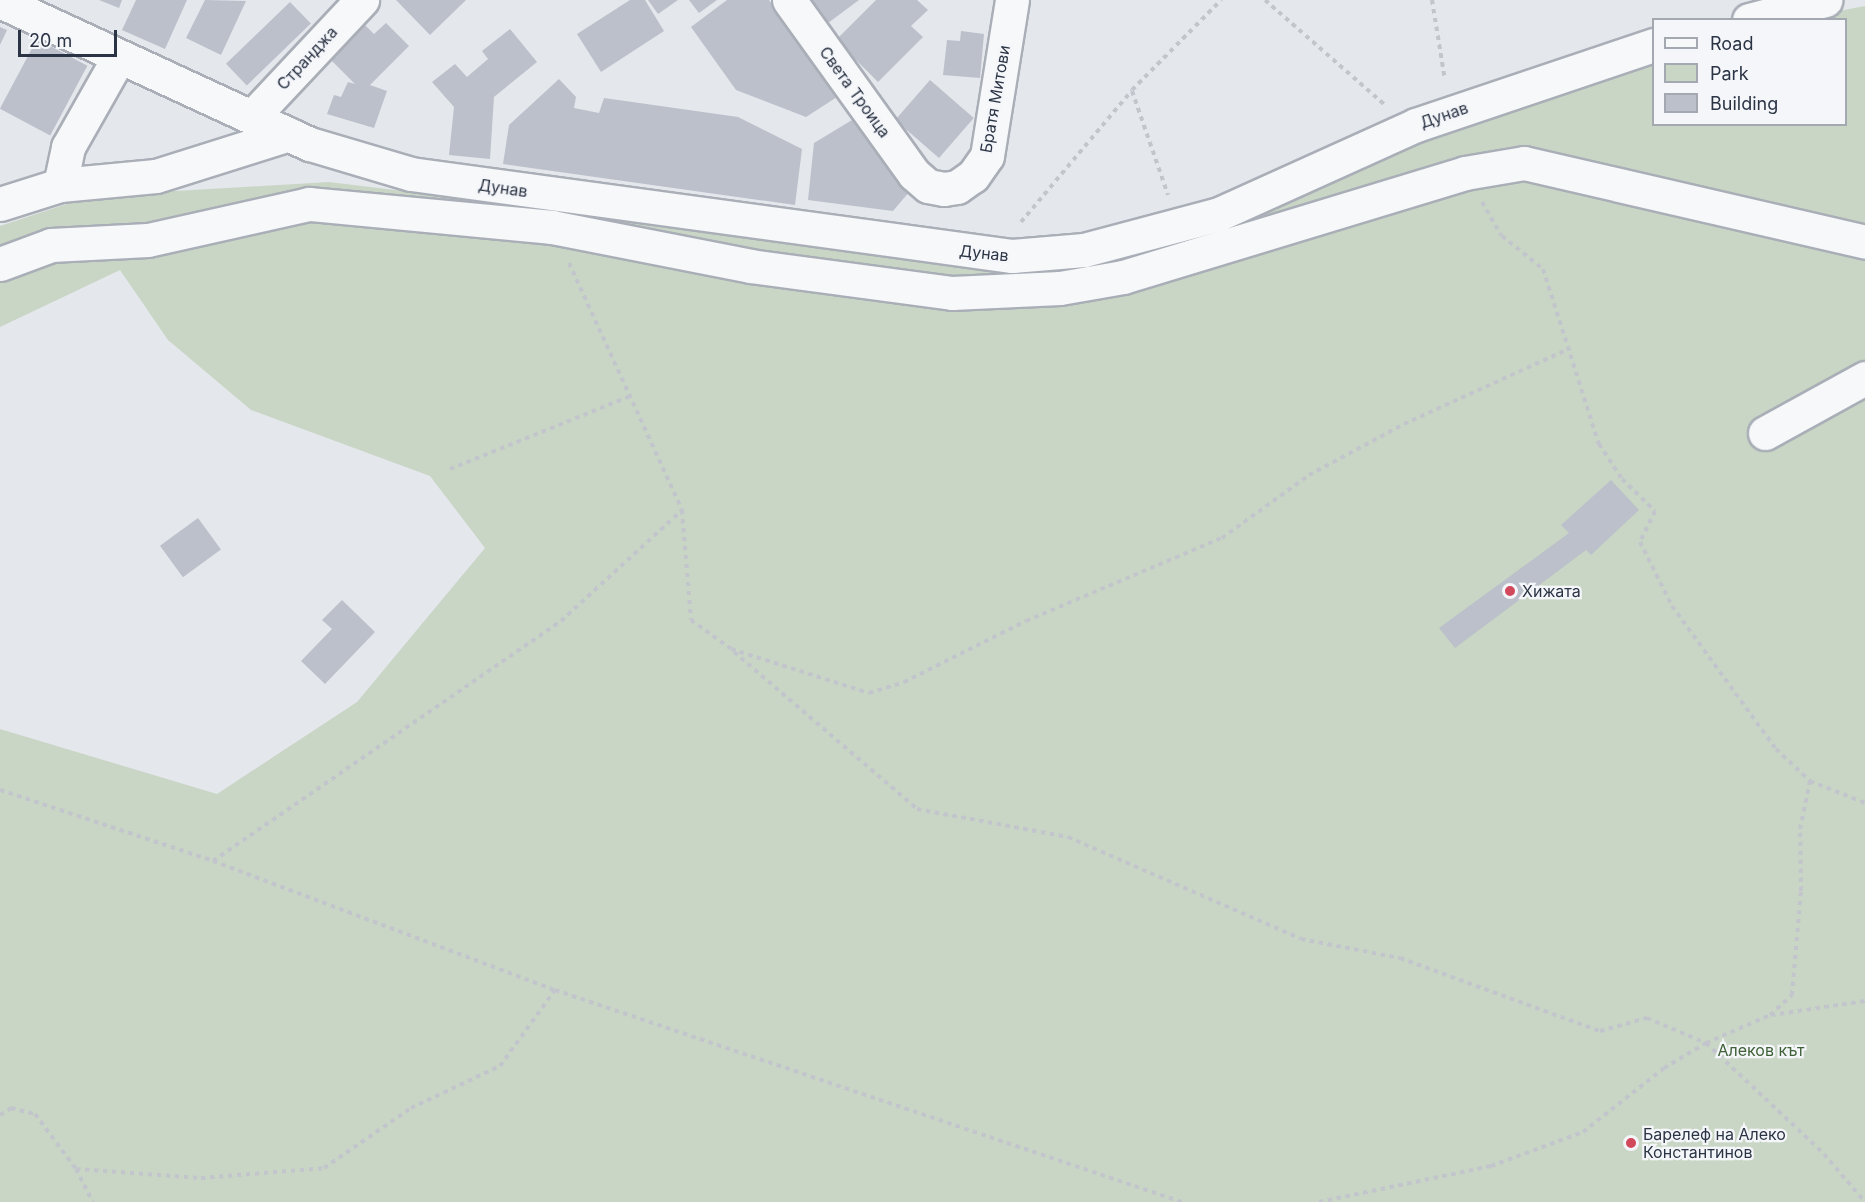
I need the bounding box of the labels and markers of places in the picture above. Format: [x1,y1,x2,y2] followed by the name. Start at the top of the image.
[1522,581,1581,601] place label: Хижата
[1503,584,1517,598] marker: Хижата
[1643,1124,1786,1162] place label: Барелеф на Алеко Константинов
[1624,1136,1638,1150] marker: Барелеф на Алеко Константинов

